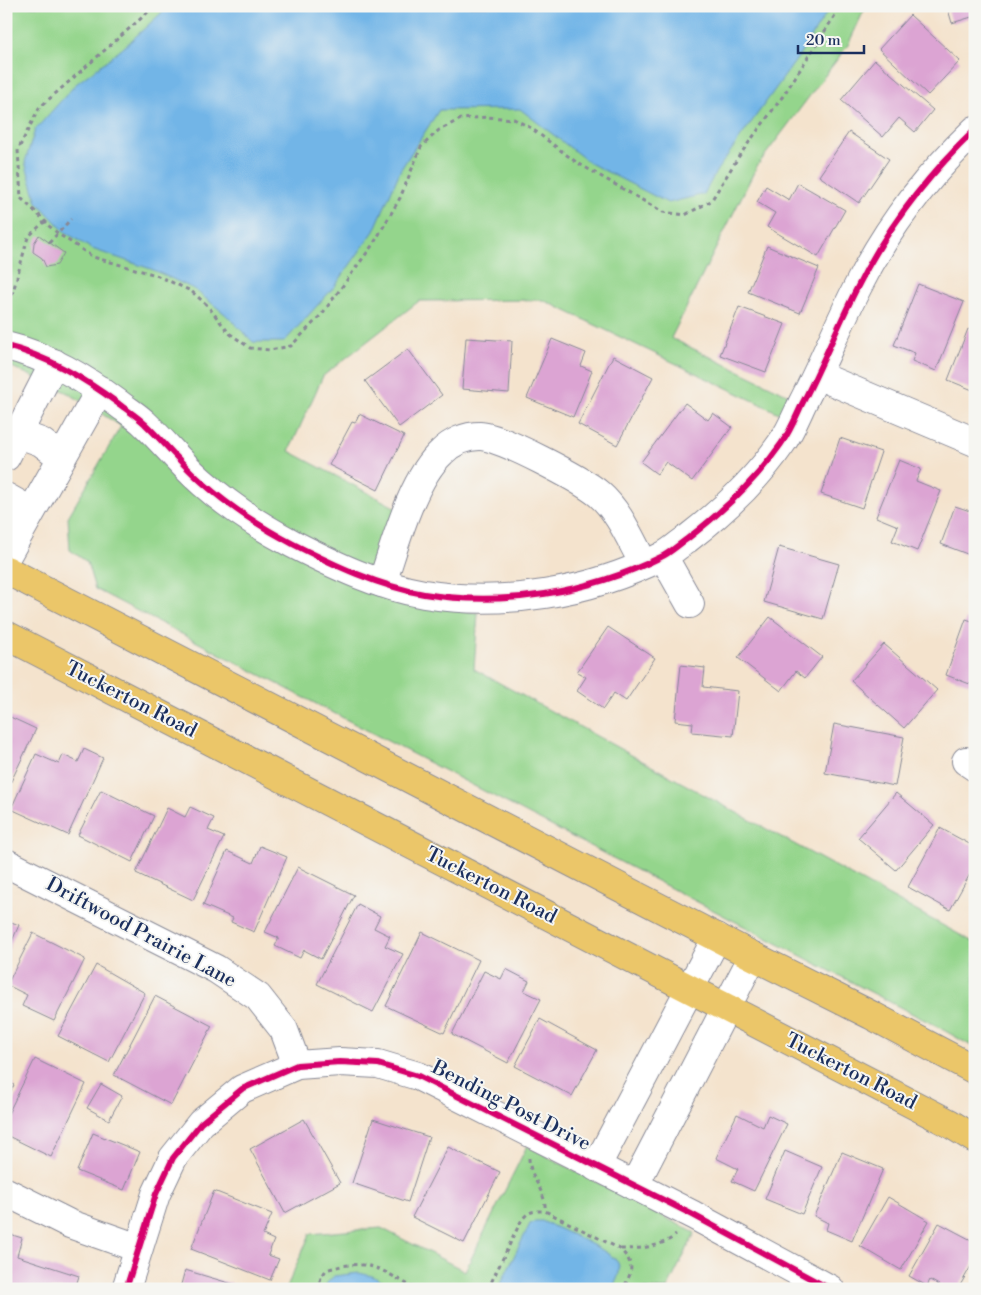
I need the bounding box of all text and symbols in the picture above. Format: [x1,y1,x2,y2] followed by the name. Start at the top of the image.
[798,22,865,54] scale bar
[806,31,841,50] text: 20 m
[61,656,201,744] street label: Tuckerton Road
[421,842,561,930] street label: Tuckerton Road
[42,872,240,994] street label: Driftwood Prairie Lane
[781,1028,921,1116] street label: Tuckerton Road
[426,1055,595,1157] street label: Bending Post Drive

